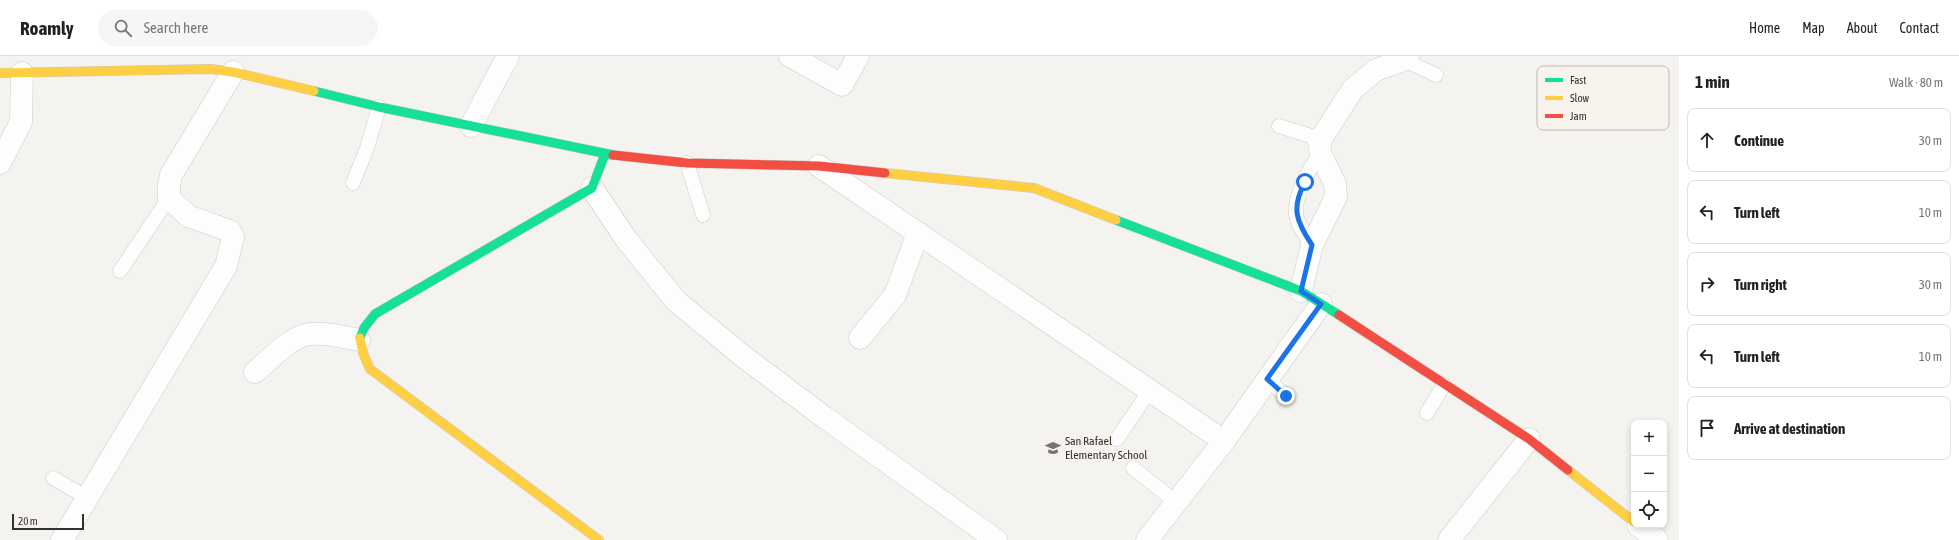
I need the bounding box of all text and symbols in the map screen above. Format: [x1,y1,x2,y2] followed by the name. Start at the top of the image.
[98,10,378,46] search box
[20,17,74,39] text: Roamly
[112,17,134,39] icon: search
[144,19,208,36] text: Search here
[1749,20,1780,36] text: Home
[1802,20,1825,36] text: Map
[1847,20,1878,36] text: About
[1900,20,1939,36] text: Contact
[1537,66,1669,130] legend
[1695,72,1730,92] text: 1 min
[1570,74,1586,86] text: Fast
[1889,75,1943,90] text: Walk · 80 m
[1570,92,1589,104] text: Slow
[1570,110,1587,122] text: Jam
[1696,129,1718,151] icon: ahead
[1734,132,1784,149] text: Continue
[1919,133,1942,148] text: 30 m
[1296,173,1314,191] route start
[1696,201,1718,223] icon: left
[1734,204,1780,221] text: Turn left
[1919,205,1942,220] text: 10 m
[1696,273,1718,295] icon: right
[1734,276,1787,293] text: Turn right
[1919,277,1942,292] text: 30 m
[1696,345,1718,367] icon: left
[1734,348,1780,365] text: Turn left
[1919,349,1942,364] text: 10 m
[1277,387,1295,405] route end
[1696,417,1718,439] icon: arrive
[1631,420,1667,528] map controls
[1631,420,1667,456] button: +
[1734,420,1845,437] text: Arrive at destination
[1065,434,1148,462] place label: San Rafael Elementary School
[1044,439,1062,457] school or university icon: San Rafael Elementary School
[1631,456,1667,492] button: −
[1631,492,1667,528] button: locate
[12,512,84,531] scale bar
[18,515,38,527] text: 20 m

